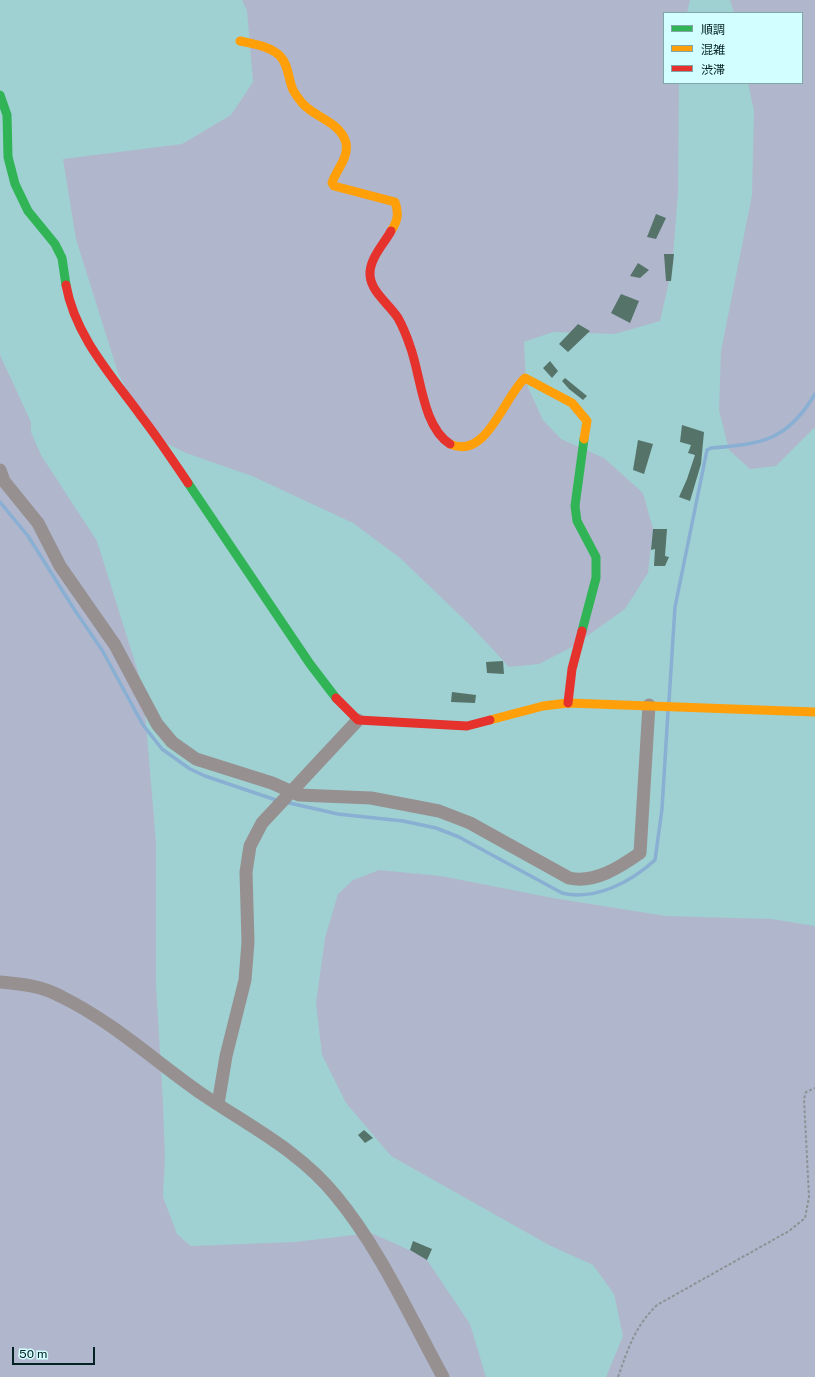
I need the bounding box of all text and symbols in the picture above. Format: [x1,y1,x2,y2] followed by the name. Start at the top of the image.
[663,12,803,84] legend
[701,23,725,37] text: 順調
[701,43,725,57] text: 混雑
[701,63,725,77] text: 渋滞
[14,1339,97,1365] scale bar
[19,1347,47,1361] text: 50 m

